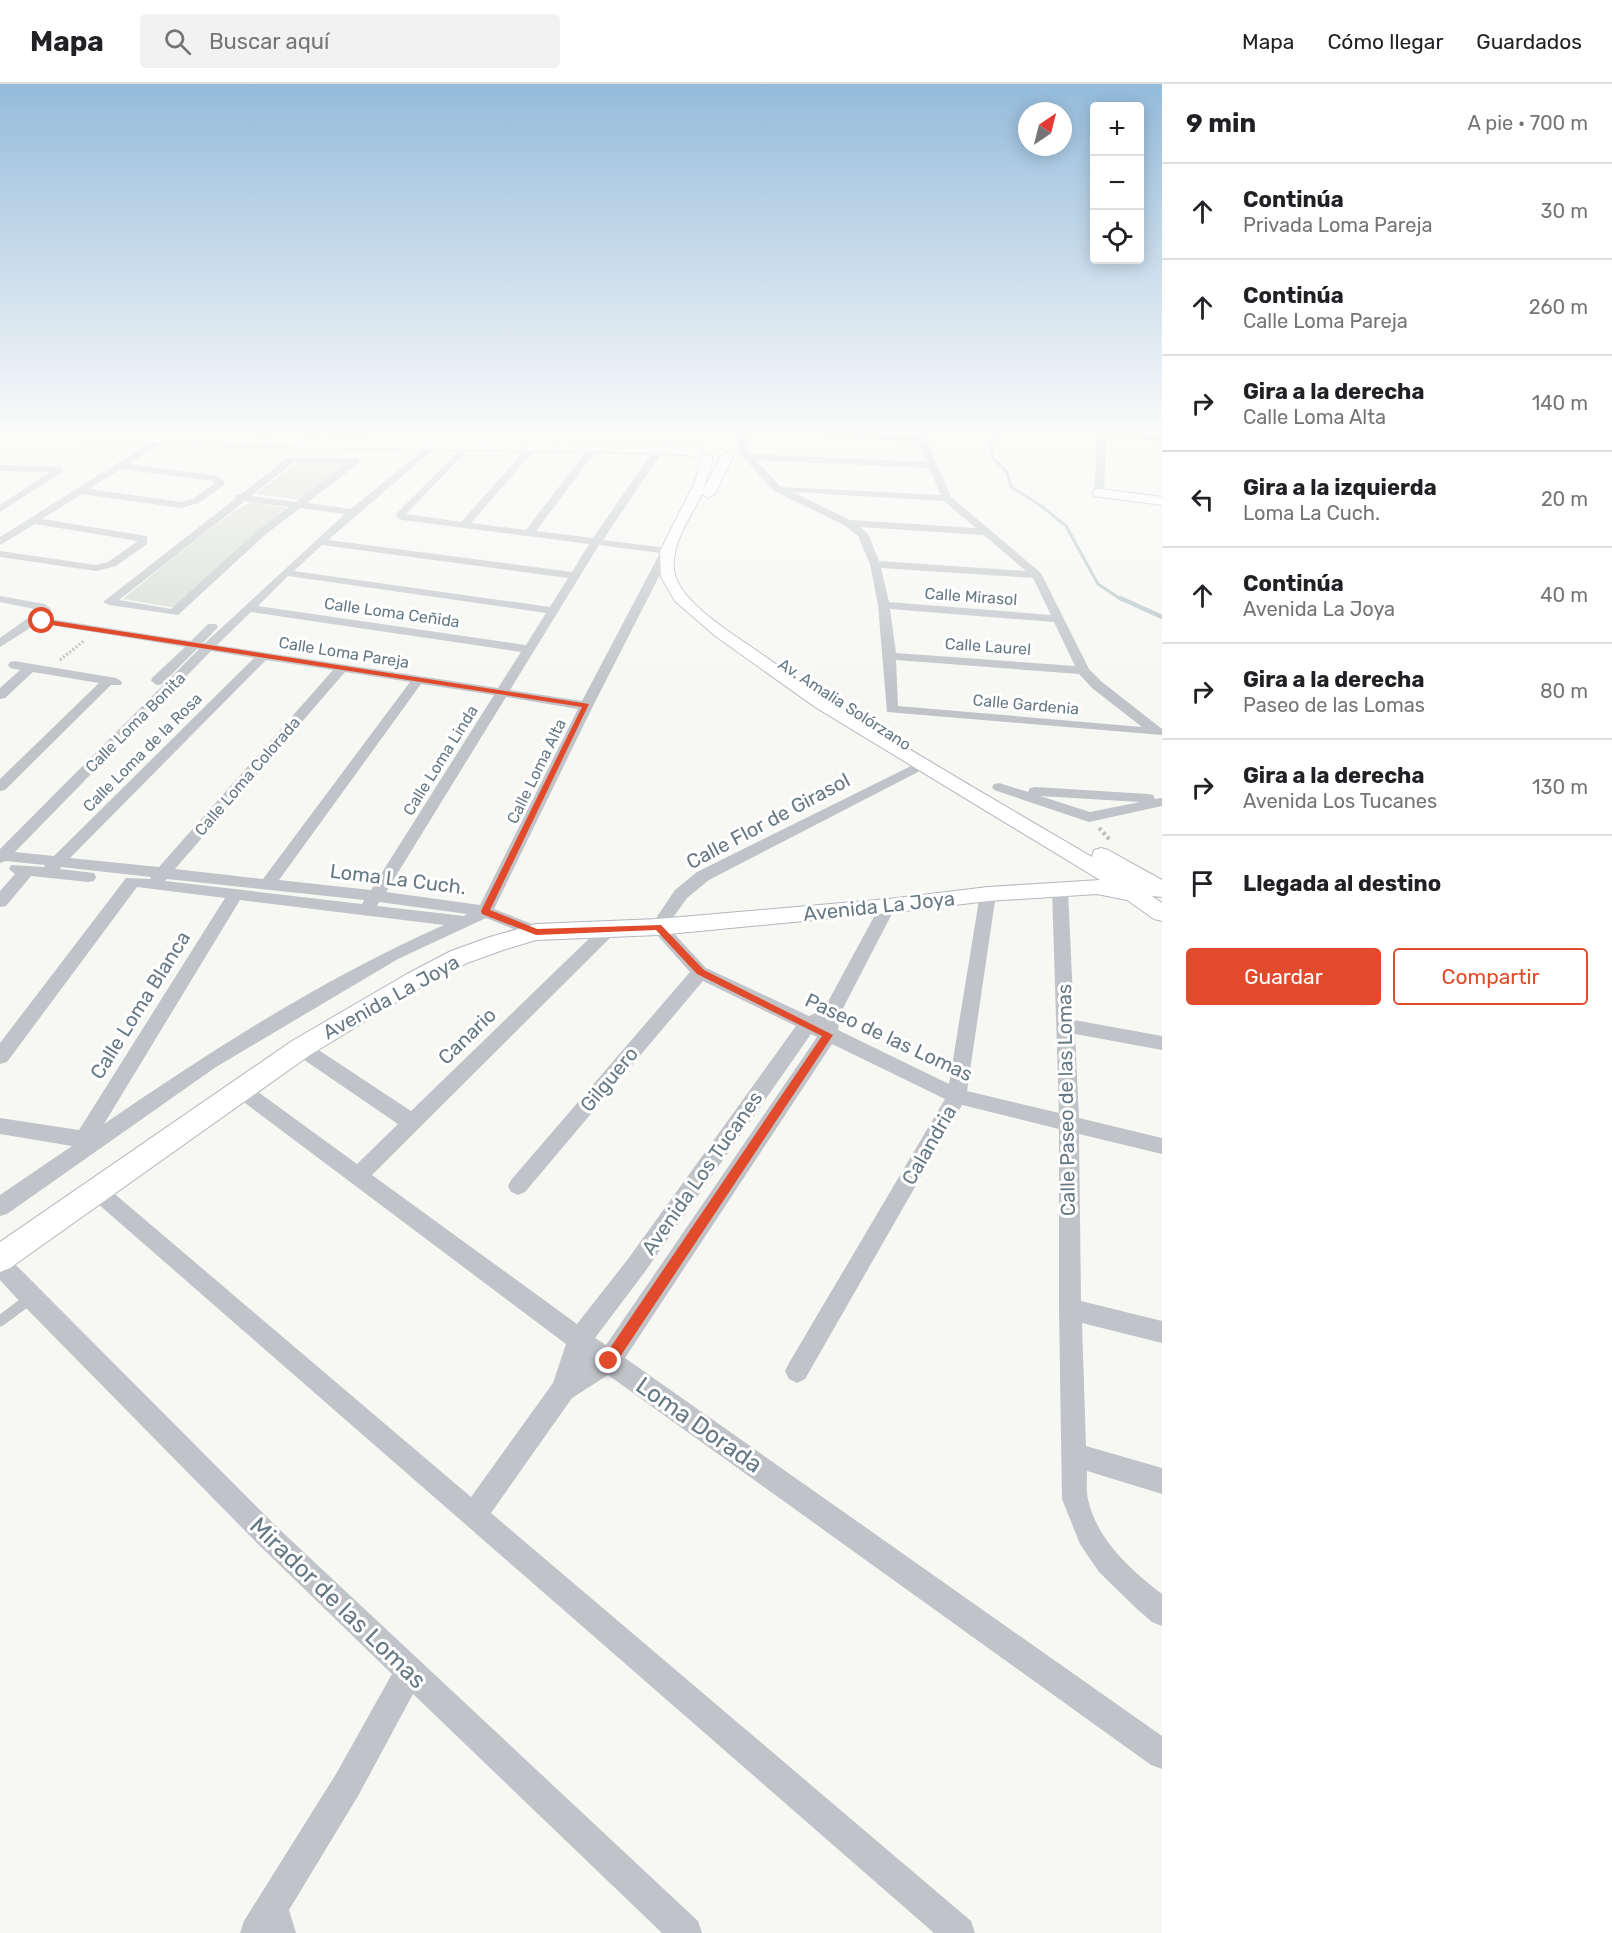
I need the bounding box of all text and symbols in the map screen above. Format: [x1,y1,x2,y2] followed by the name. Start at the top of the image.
[140,14,560,68] search box
[30,25,104,58] text: Mapa
[161,25,194,58] icon: search
[209,28,329,55] text: Buscar aquí
[1242,29,1294,54] text: Mapa
[1327,29,1443,54] text: Cómo llegar
[1476,29,1582,54] text: Guardados
[1018,102,1072,156] north arrow
[1090,102,1144,264] map controls
[1090,102,1144,156] button: +
[1186,108,1256,139] text: 9 min
[1468,111,1588,135] text: A pie · 700 m
[1090,156,1144,210] button: −
[1243,186,1344,213] text: Continúa
[1186,195,1219,228] icon: ahead
[1541,199,1588,223] text: 30 m
[1090,210,1144,264] button: locate
[1243,213,1433,237] text: Privada Loma Pareja
[1243,282,1344,309] text: Continúa
[1186,291,1219,324] icon: ahead
[1529,295,1588,319] text: 260 m
[1243,309,1408,333] text: Calle Loma Pareja
[1243,378,1424,405] text: Gira a la derecha
[1186,387,1219,420] icon: right
[1532,391,1588,415] text: 140 m
[1243,405,1386,429] text: Calle Loma Alta
[1243,474,1437,501] text: Gira a la izquierda
[1186,483,1219,516] icon: left
[1541,487,1588,511] text: 20 m
[1243,501,1380,525] text: Loma La Cuch.
[1243,570,1344,597] text: Continúa
[1186,579,1219,612] icon: ahead
[1540,583,1588,607] text: 40 m
[924,584,1018,609] street label: Calle Mirasol
[323,594,461,631] street label: Calle Loma Ceñida
[1243,597,1395,621] text: Avenida La Joya
[28,607,54,633] route start
[277,633,411,672] street label: Calle Loma Pareja
[944,634,1032,659] street label: Calle Laurel
[775,654,915,754] street label: Av. Amalia Solórzano
[1243,666,1424,693] text: Gira a la derecha
[81,668,189,776] street label: Calle Loma Bonita
[1186,675,1219,708] icon: right
[1540,679,1588,703] text: 80 m
[79,689,206,816] street label: Calle Loma de la Rosa
[972,690,1080,719] street label: Calle Gardenia
[1243,693,1425,717] text: Paseo de las Lomas
[399,702,482,819] street label: Calle Loma Linda
[191,713,304,840] street label: Calle Loma Colorada
[503,716,570,827] street label: Calle Loma Alta
[1243,762,1424,789] text: Gira a la derecha
[682,768,854,874] street label: Calle Flor de Girasol
[1186,771,1219,804] icon: right
[1532,775,1588,799] text: 130 m
[1243,789,1437,813] text: Avenida Los Tucanes
[329,859,467,899] street label: Loma La Cuch.
[1186,867,1219,900] icon: arrive
[1243,870,1441,897] text: Llegada al destino
[802,886,956,926] street label: Avenida La Joya
[85,927,195,1083] street label: Calle Loma Blanca
[1186,948,1381,1005] button: Guardar
[1393,948,1588,1005] button: Compartir
[319,950,463,1044] street label: Avenida La Joya
[1052,984,1080,1216] street label: Calle Paseo de las Lomas
[801,988,977,1086] street label: Paseo de las Lomas
[433,1003,501,1069] street label: Canario
[575,1042,643,1116] street label: Gilguero
[636,1087,768,1259] street label: Avenida Los Tucanes
[897,1101,961,1189] street label: Calandria
[595,1347,621,1373] route end
[631,1371,767,1479] street label: Loma Dorada
[244,1512,432,1694] street label: Mirador de las Lomas

